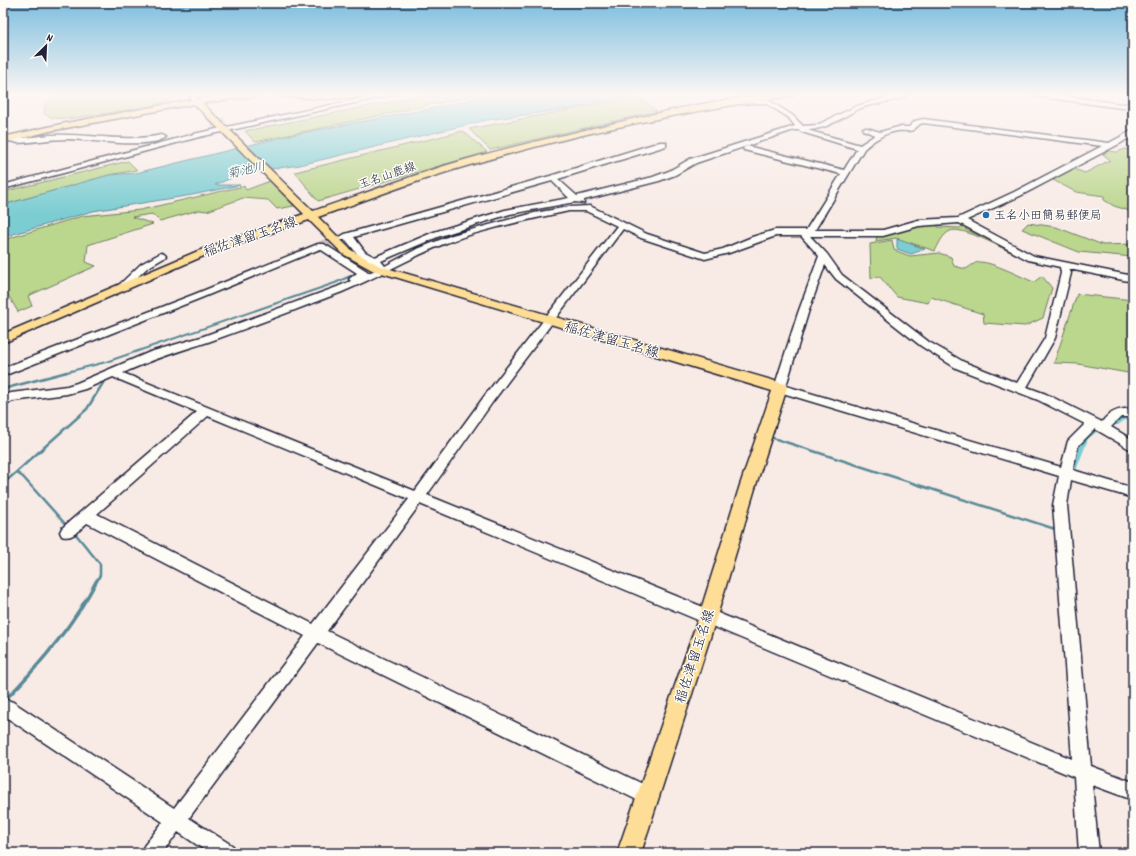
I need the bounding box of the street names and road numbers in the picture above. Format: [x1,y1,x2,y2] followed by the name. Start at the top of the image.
[356,159,419,194] street label: 玉名山鹿線
[201,212,300,263] street label: 稲佐津留玉名線
[562,318,661,364] street label: 稲佐津留玉名線
[671,607,721,706] street label: 稲佐津留玉名線

